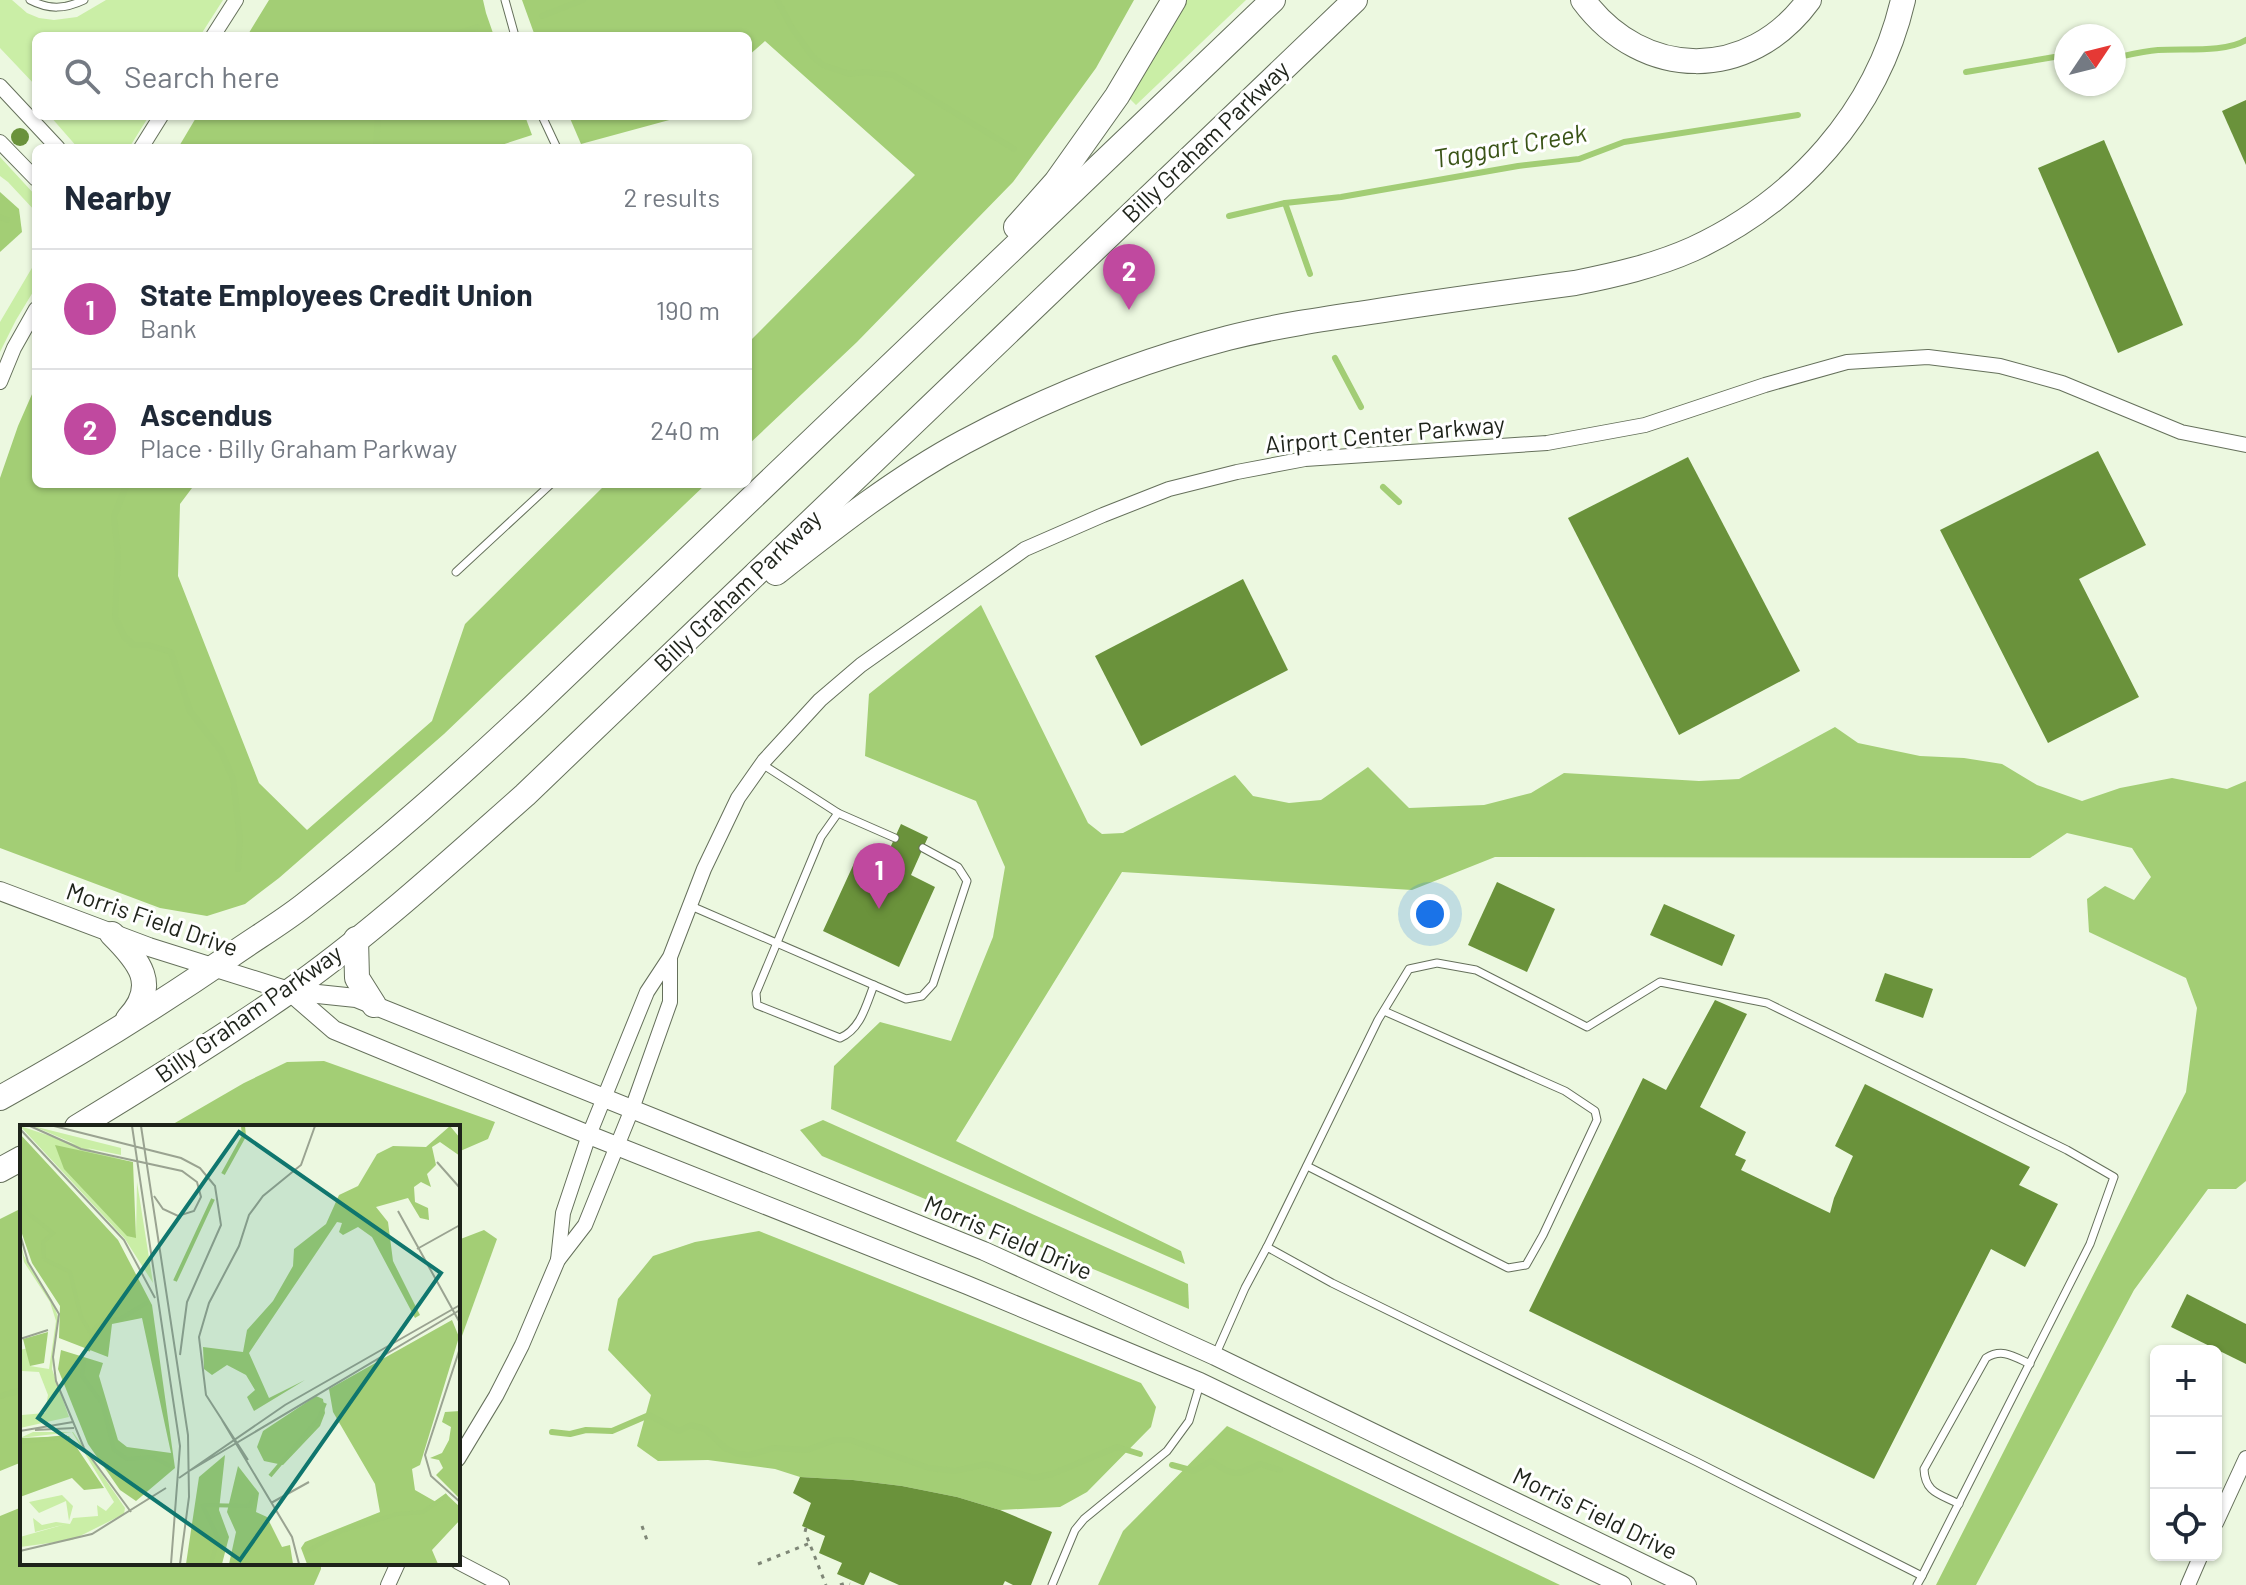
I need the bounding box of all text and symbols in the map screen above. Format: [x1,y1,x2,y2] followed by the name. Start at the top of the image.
[2054,24,2126,96] north arrow
[32,32,752,120] search box
[60,54,104,98] icon: search
[1115,54,1295,228] street label: Billy Graham Parkway
[124,58,280,94] text: Search here
[1431,116,1589,173] water label: Taggart Creek
[64,176,172,217] text: Nearby
[624,181,720,212] text: 2 results
[1103,244,1155,310] pin: 2
[140,276,533,312] text: State Employees Credit Union
[85,294,95,325] text: 1
[656,294,720,325] text: 190 m
[140,312,196,343] text: Bank
[140,396,272,432] text: Ascendus
[1264,409,1506,458] street label: Airport Center Parkway
[83,414,97,445] text: 2
[650,414,720,445] text: 240 m
[140,432,457,463] text: Place · Billy Graham Parkway
[647,503,827,677] street label: Billy Graham Parkway
[853,843,905,909] pin: 1
[63,876,242,962] street label: Morris Field Drive
[1410,894,1450,934] your location
[149,938,347,1088] street label: Billy Graham Parkway
[20,1125,460,1565] inset map
[920,1188,1097,1285] street label: Morris Field Drive
[2150,1345,2222,1561] map controls
[2150,1345,2222,1417] button: +
[2150,1417,2222,1489] button: −
[1509,1460,1683,1565] street label: Morris Field Drive
[2150,1489,2222,1561] button: locate

